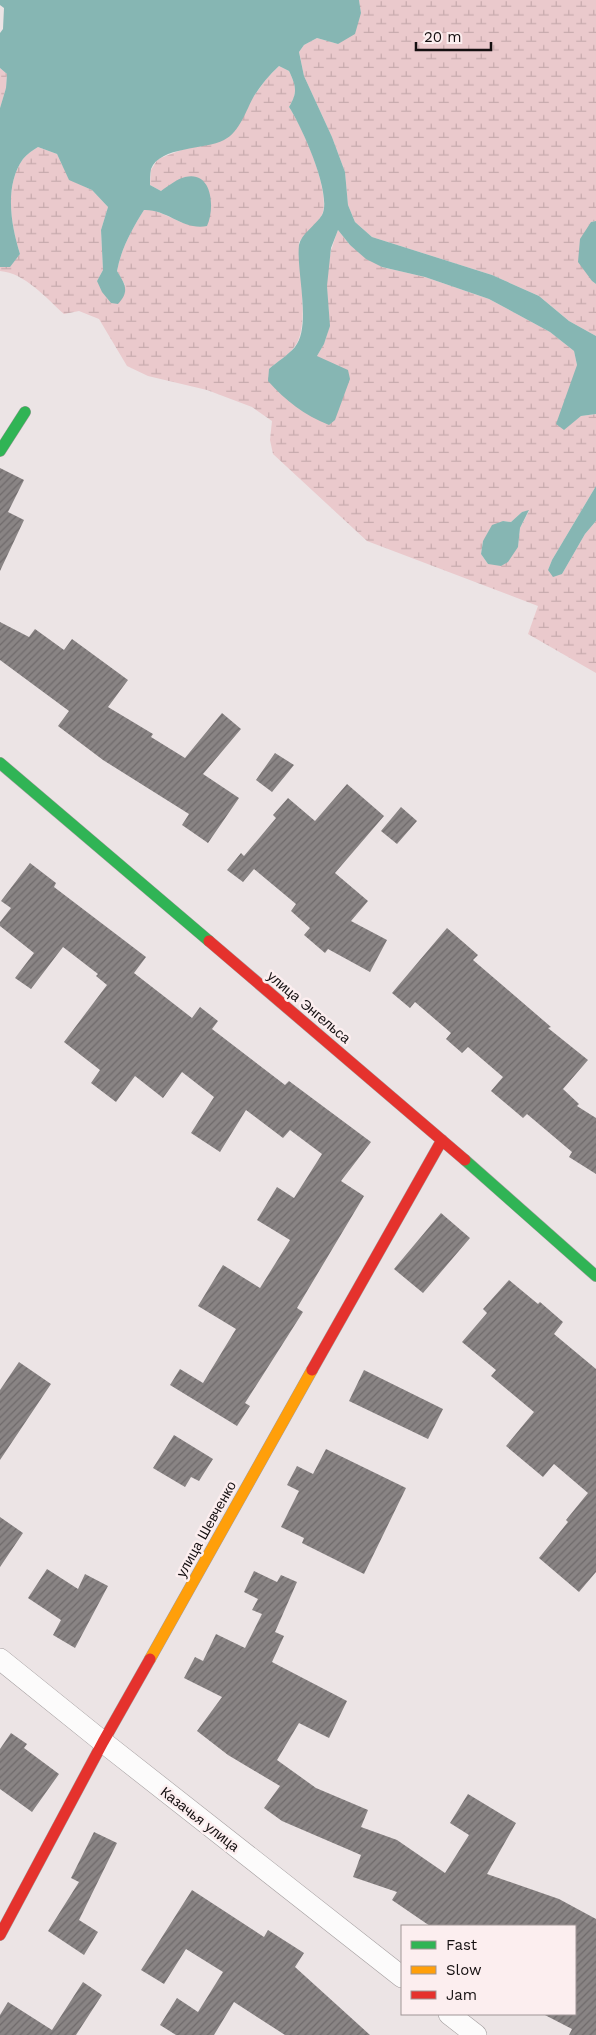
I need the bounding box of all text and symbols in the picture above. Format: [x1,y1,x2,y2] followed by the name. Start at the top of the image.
[416,20,491,52] scale bar
[424,28,462,46] text: 20 m
[264,968,354,1047] street label: улица Энгельса
[173,1478,239,1580] street label: улица Шевченко
[158,1783,243,1855] street label: Казачья улица
[401,1925,576,2015] legend
[446,1936,478,1954] text: Fast
[446,1961,482,1979] text: Slow
[446,1986,477,2004] text: Jam

